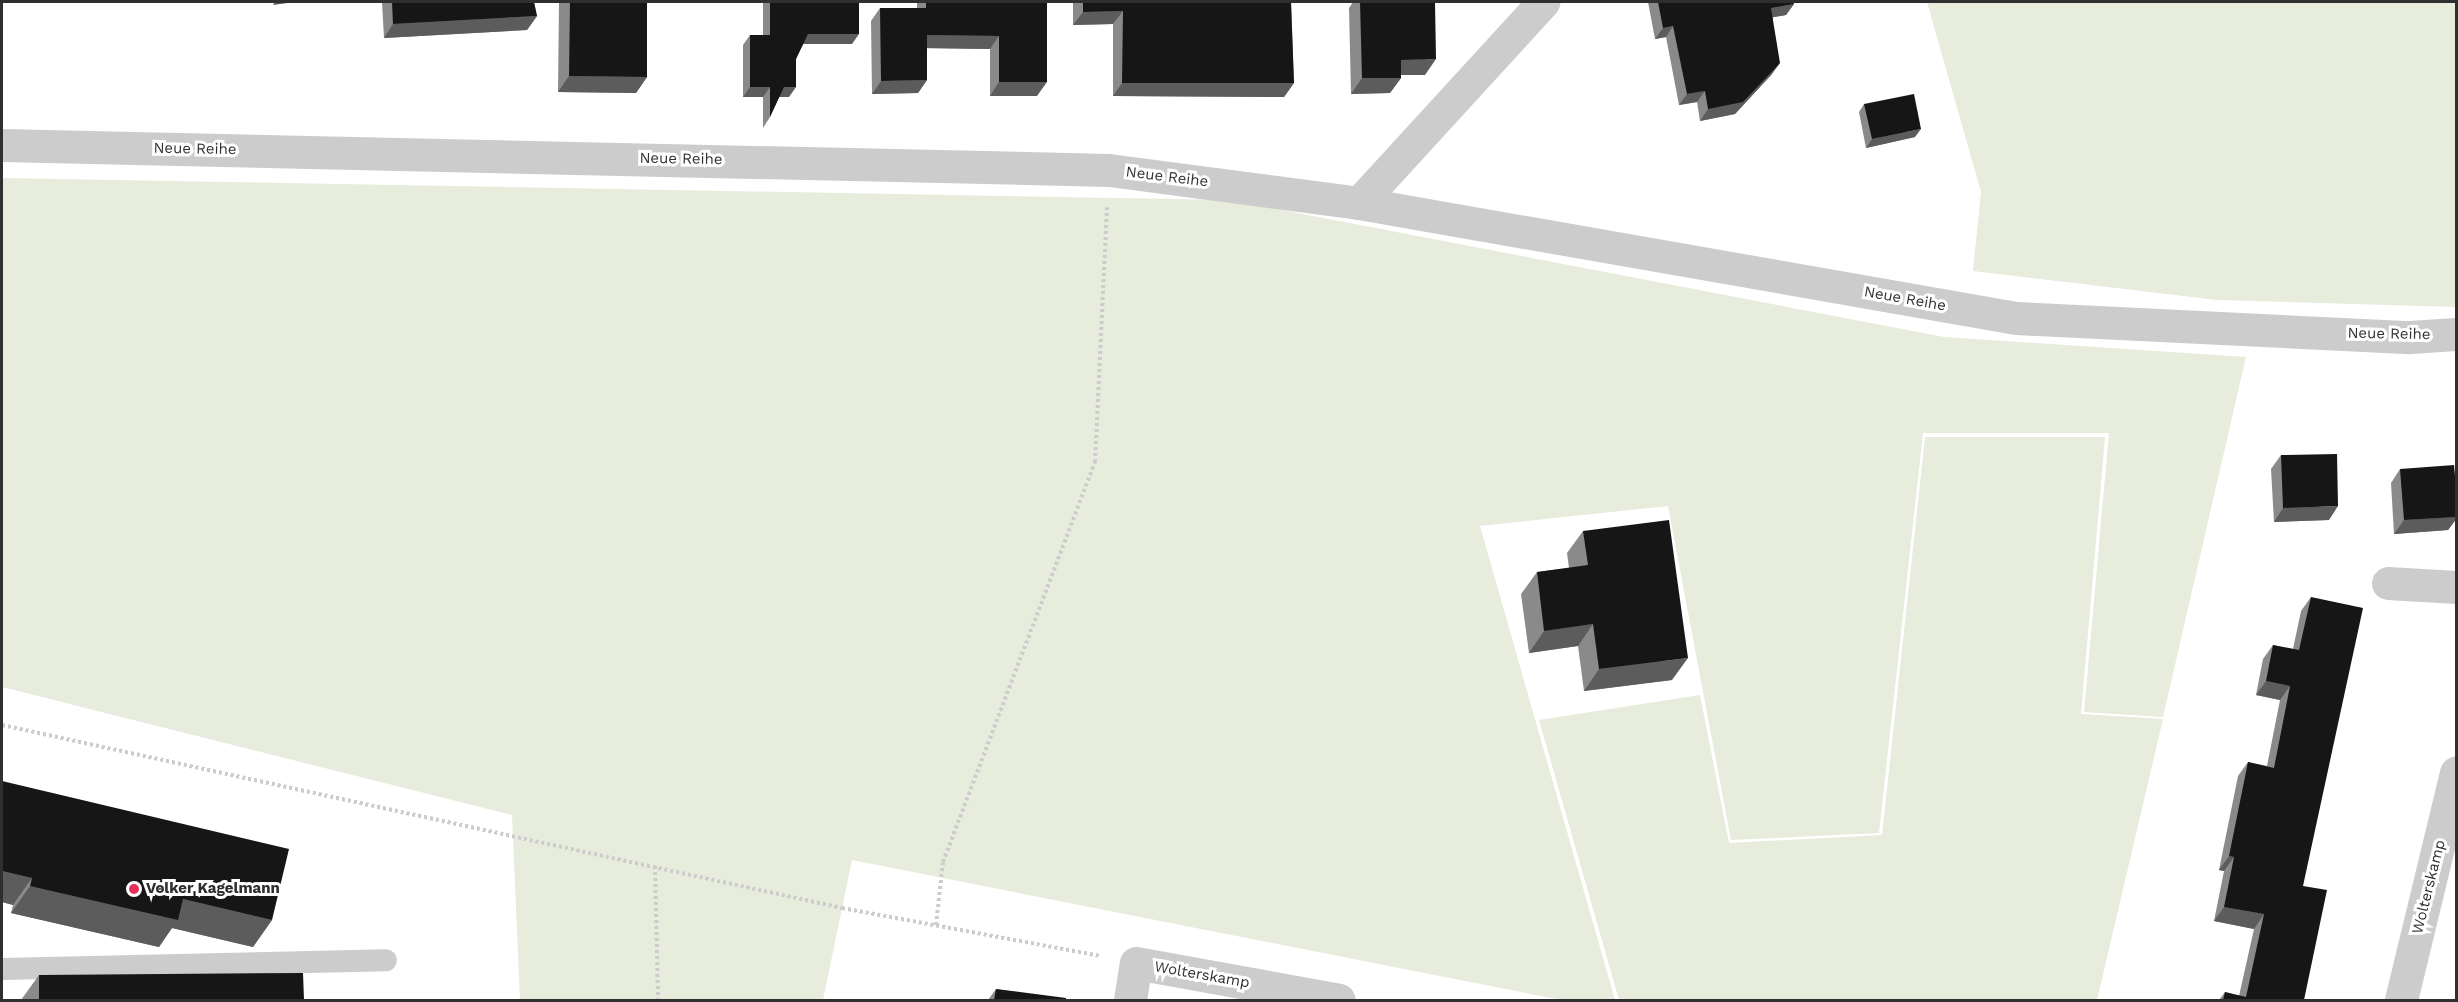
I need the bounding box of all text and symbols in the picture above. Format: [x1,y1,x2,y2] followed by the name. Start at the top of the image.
[153,139,237,159] street label: Neue Reihe
[639,149,723,169] street label: Neue Reihe
[1125,163,1209,191] street label: Neue Reihe
[1863,283,1947,315] street label: Neue Reihe
[2347,324,2431,344] street label: Neue Reihe
[2409,838,2449,936] street label: Wolterskamp
[146,880,280,898] place label: Volker Kagelmann
[127,882,141,896] marker: Volker Kagelmann
[1153,958,1251,992] street label: Wolterskamp

